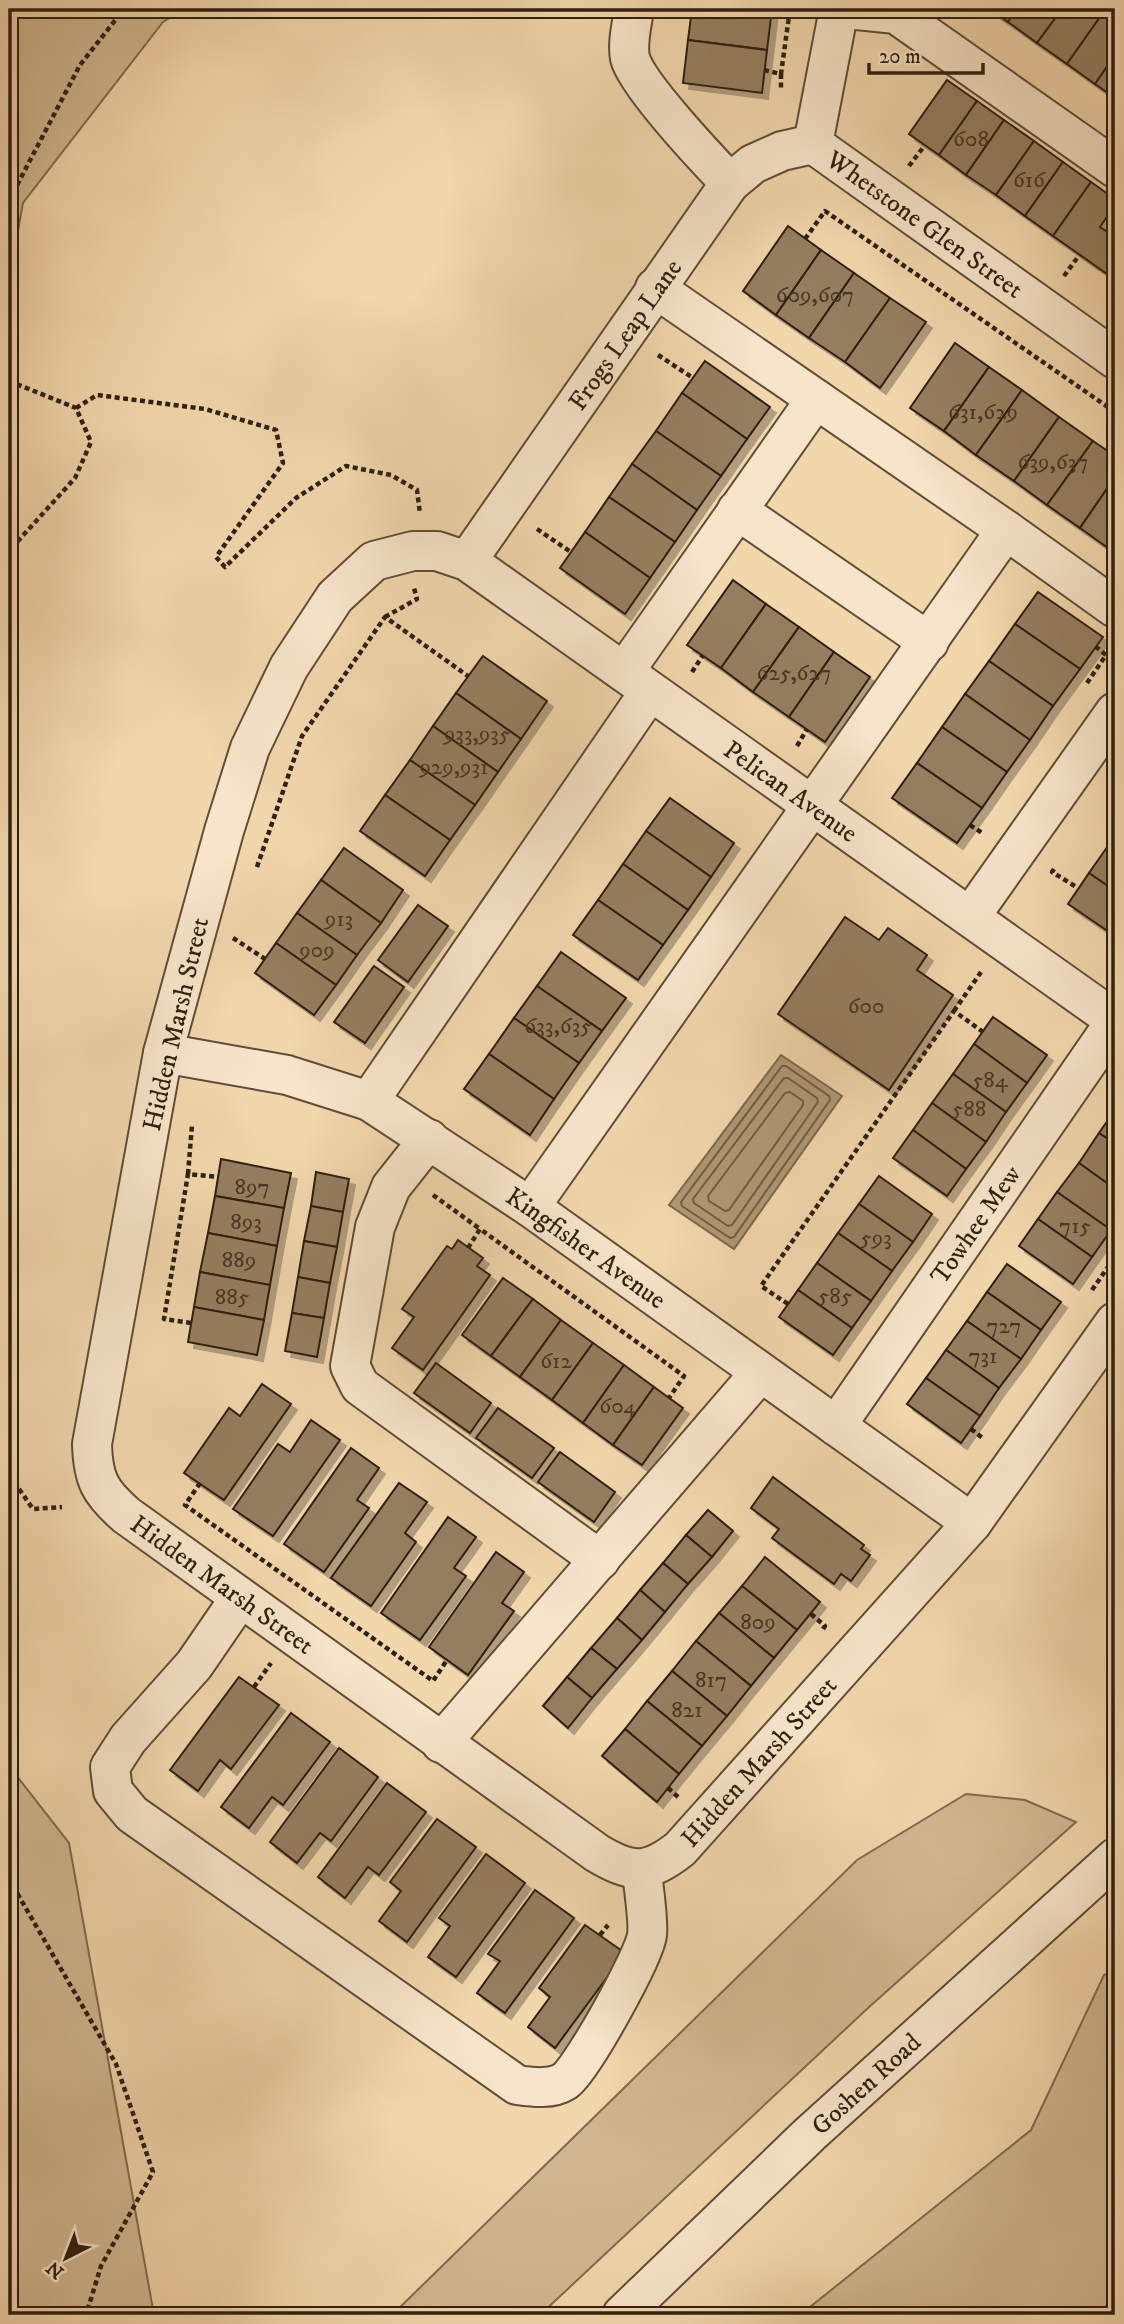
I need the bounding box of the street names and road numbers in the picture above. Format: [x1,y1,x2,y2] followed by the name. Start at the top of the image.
[818,143,1029,306] street label: Whetstone Glen Street
[562,253,690,417] street label: Frogs Leap Lane
[717,734,864,851] street label: Pelican Avenue
[136,914,217,1134] street label: Hidden Marsh Street
[924,1159,1029,1291] street label: Towhee Mew
[499,1181,672,1317] street label: Kingfisher Avenue
[123,1508,320,1662] street label: Hidden Marsh Street
[674,1670,845,1855] street label: Hidden Marsh Street
[805,2027,928,2143] street label: Goshen Road

